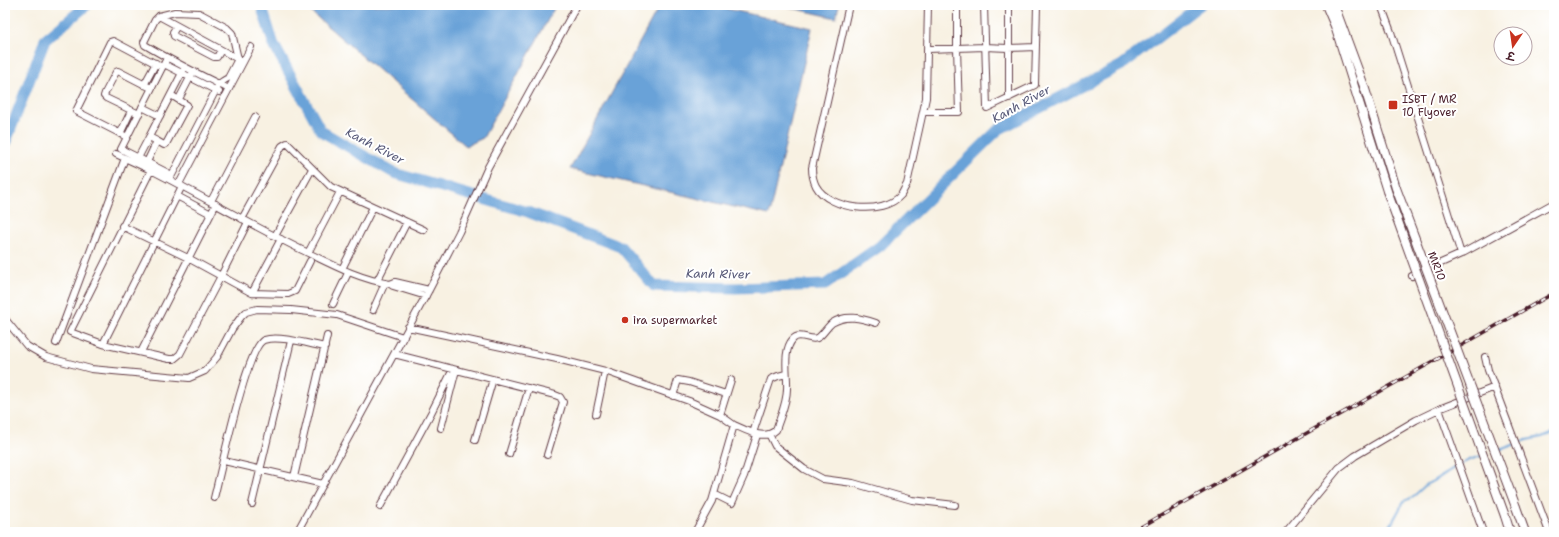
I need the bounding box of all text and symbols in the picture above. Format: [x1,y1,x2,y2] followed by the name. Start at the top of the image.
[1493,26,1533,66] north arrow
[1504,47,1517,64] text: उ
[989,81,1053,127] water label: Kanh River
[1402,92,1457,120] place label: ISBT / MR 10 Flyover
[1387,99,1399,111] marker: ISBT / MR 10 Flyover
[343,124,407,168] water label: Kanh River
[1424,249,1449,283] street label: MR10
[686,265,751,283] water label: Kanh River
[633,313,718,328] place label: ira supermarket
[620,315,630,325] marker: ira supermarket

